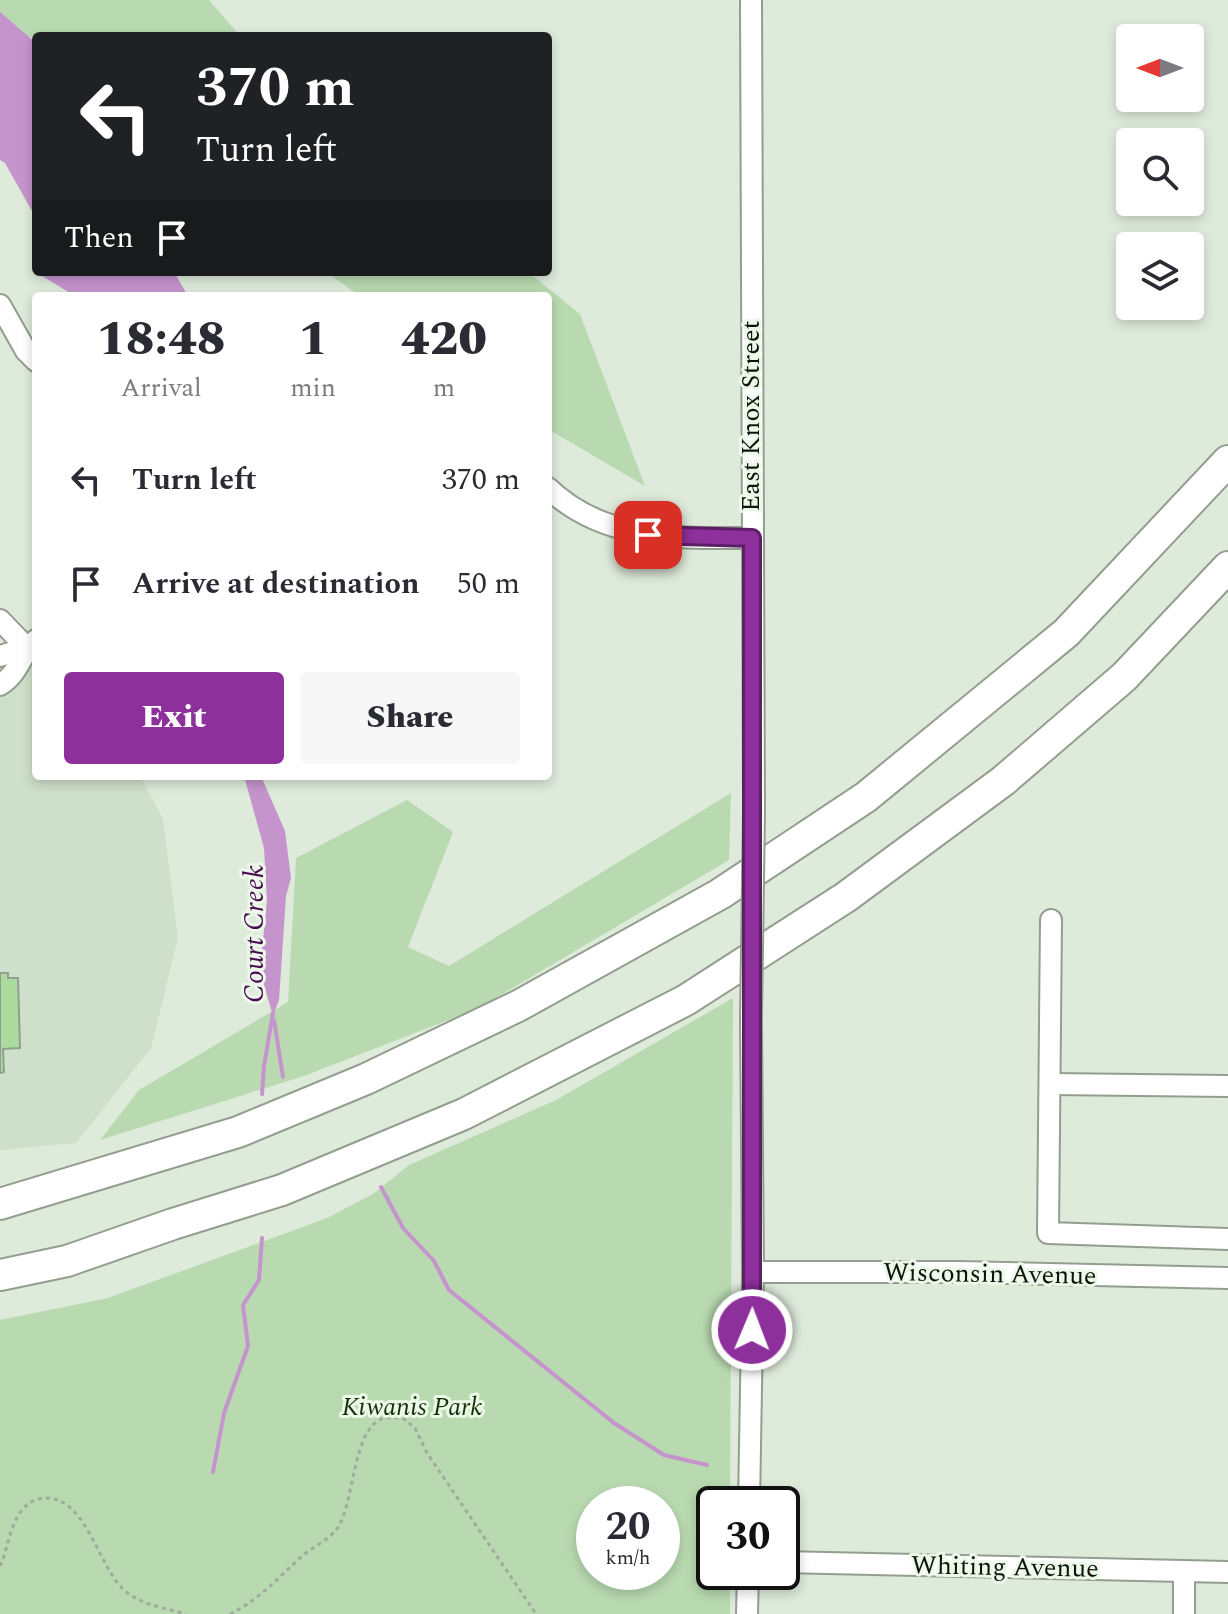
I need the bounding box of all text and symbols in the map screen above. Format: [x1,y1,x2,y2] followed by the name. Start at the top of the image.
[1116,24,1204,112] north arrow
[1116,24,1204,320] map controls
[196,46,355,131] text: 370 m
[64,64,168,168] icon: left
[196,123,337,178] text: Turn left
[1116,128,1204,216] button: search
[64,215,134,261] text: Then
[150,216,194,260] icon: arrive
[1116,232,1204,320] button: layers
[97,303,226,376] text: 18:48
[299,303,328,376] text: 1
[401,303,487,376] text: 420
[731,320,771,512] street label: East Knox Street
[121,368,202,408] text: Arrival
[290,368,336,408] text: min
[433,368,455,408] text: m
[132,457,257,503] text: Turn left
[442,457,520,503] text: 370 m
[64,458,108,502] icon: left
[614,501,682,569] pin
[626,513,670,557] icon: arrive
[132,561,419,607] text: Arrive at destination
[457,561,520,607] text: 50 m
[64,562,108,606] icon: arrive
[64,672,284,764] button: Exit
[300,672,520,764] button: Share
[233,865,276,1003] water label: Court Creek
[883,1252,1097,1296] street label: Wisconsin Avenue
[710,1288,794,1372] position arrow
[342,1387,482,1427] park label: Kiwanis Park
[696,1486,800,1590] speed limit sign: 30
[606,1497,650,1558] text: 20
[606,1543,651,1573] text: km/h
[911,1545,1099,1589] street label: Whiting Avenue

